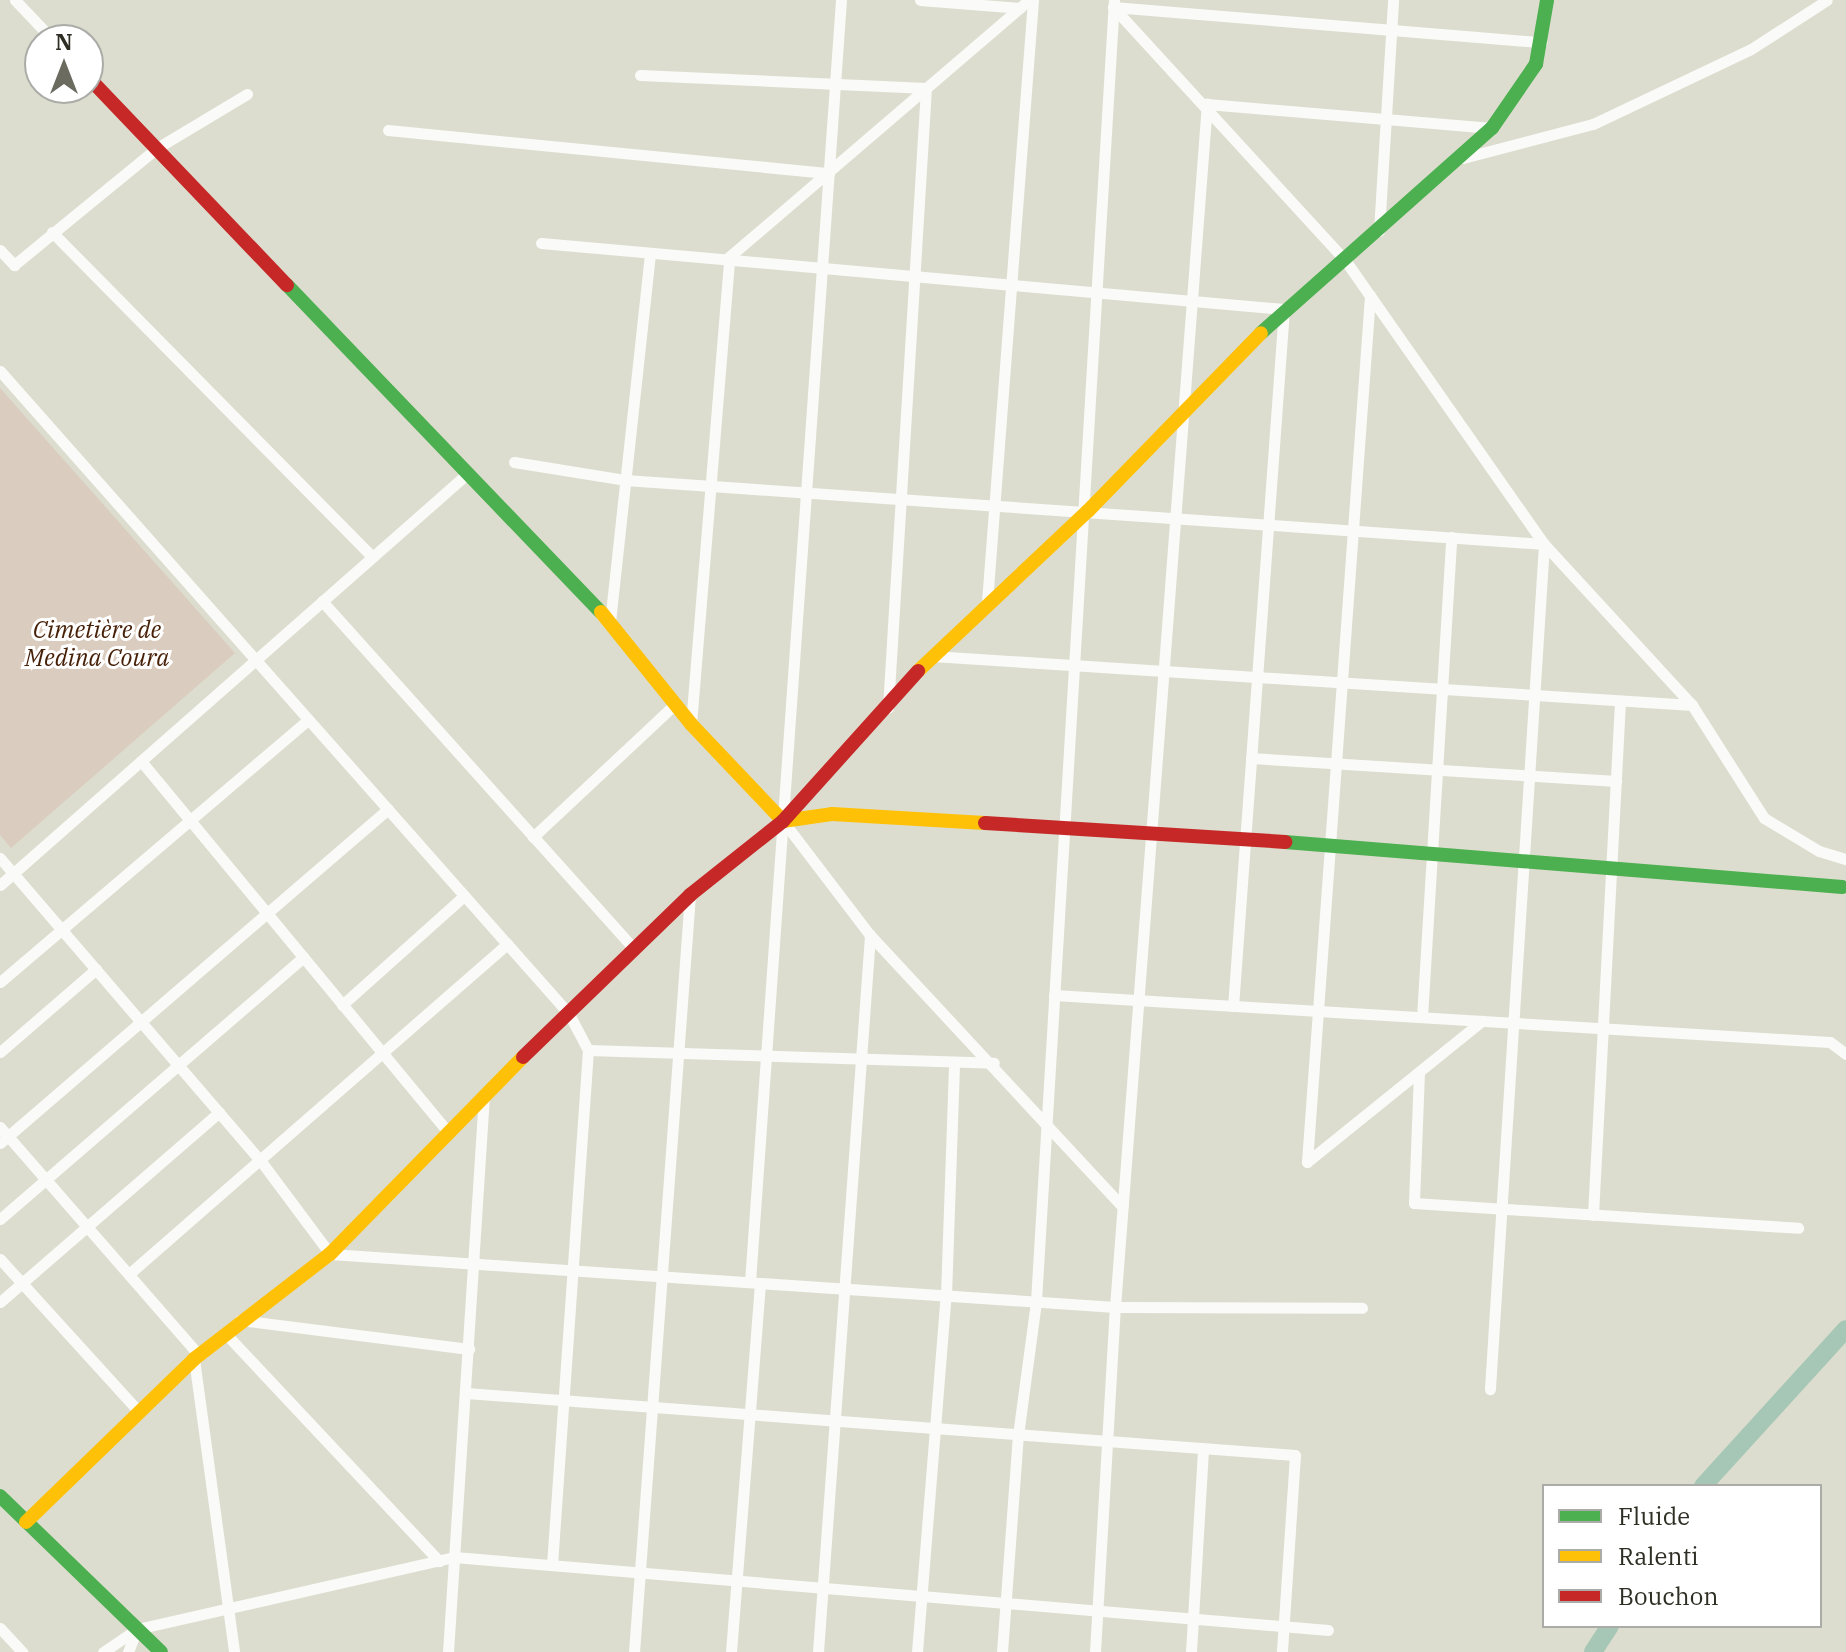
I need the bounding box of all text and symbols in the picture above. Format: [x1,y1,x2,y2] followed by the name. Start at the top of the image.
[24,24,104,104] north arrow
[55,27,73,56] text: N
[25,616,169,672] park label: Cimetière de Medina Coura
[1542,1484,1822,1628] legend
[1618,1500,1690,1532] text: Fluide
[1618,1540,1699,1572] text: Ralenti
[1618,1580,1719,1612] text: Bouchon

